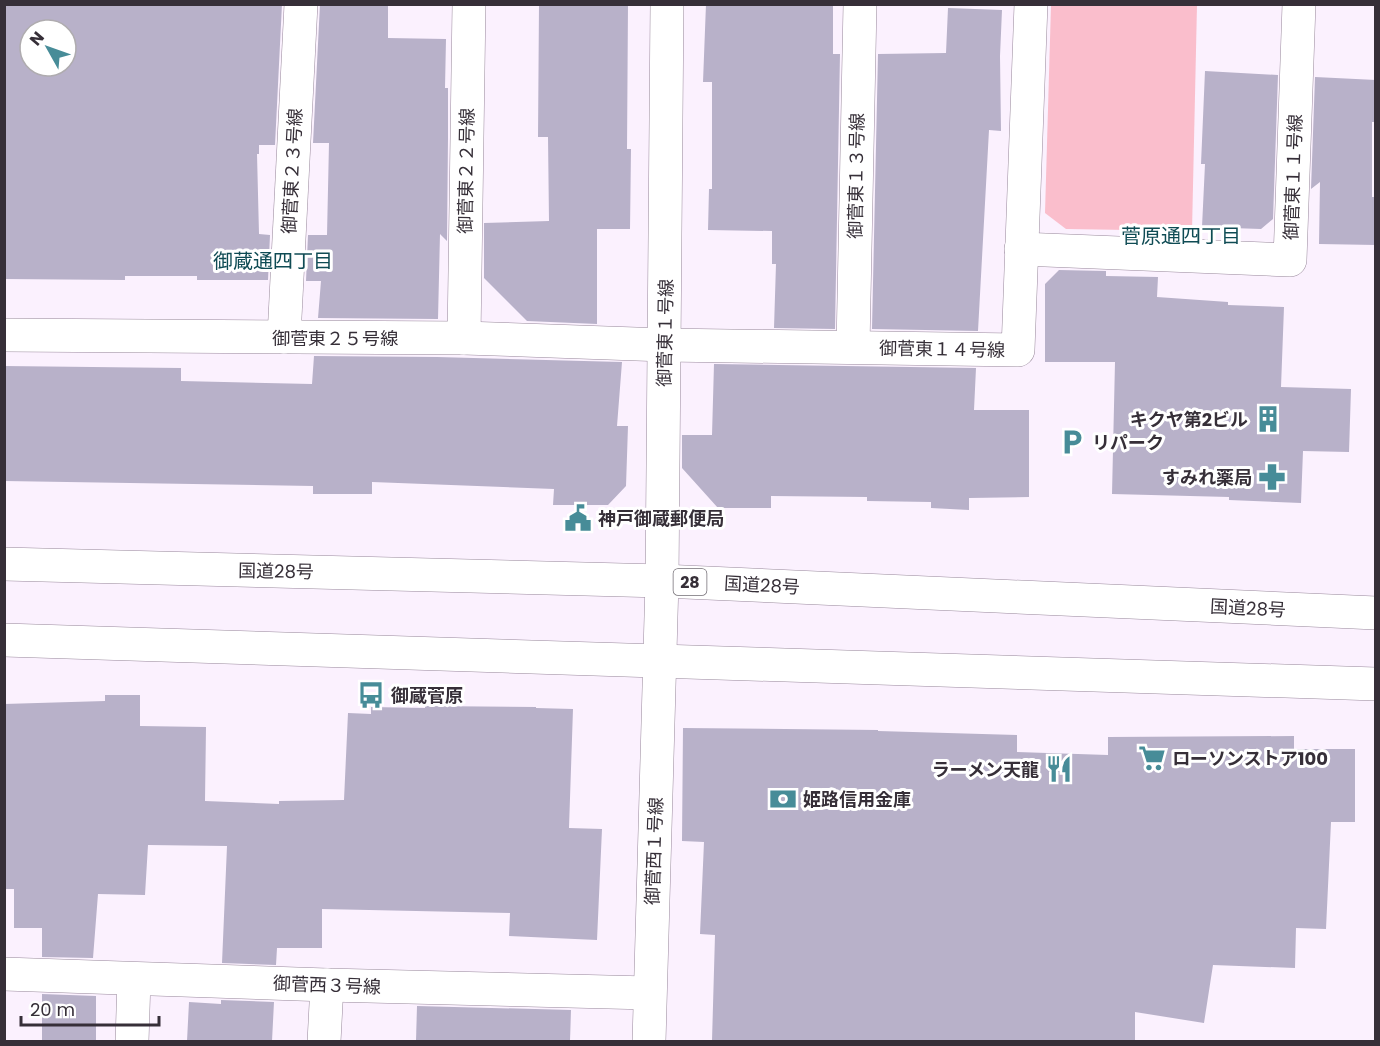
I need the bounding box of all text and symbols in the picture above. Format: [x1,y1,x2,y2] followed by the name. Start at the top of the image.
[18,18,78,78] north arrow
[24,27,50,51] text: N
[276,107,308,235] street label: 御菅東２３号線
[452,108,480,234] street label: 御菅東２２号線
[842,113,870,239] street label: 御菅東１３号線
[1278,114,1308,240] street label: 御菅東１１号線
[1121,222,1241,250] district label: 菅原通四丁目
[213,247,333,275] district label: 御蔵通四丁目
[652,279,678,387] street label: 御菅東１号線
[272,326,398,351] street label: 御菅東２５号線
[879,335,1005,363] street label: 御菅東１４号線
[1253,404,1283,434] building icon: キクヤ第2ビル
[1130,407,1248,432] place label: キクヤ第2ビル
[1057,427,1087,457] parking icon: リパーク
[1092,430,1164,455] place label: リパーク
[1257,462,1287,492] pharmacy icon: すみれ薬局
[1162,465,1252,490] place label: すみれ薬局
[563,503,593,533] public building icon: 神戸御蔵郵便局
[598,506,724,531] place label: 神戸御蔵郵便局
[238,558,314,584] street label: 国道28号
[674,569,706,595] road number: 28
[724,571,800,599] street label: 国道28号
[1210,594,1286,622] street label: 国道28号
[356,680,386,710] bus stop icon: 御蔵菅原
[390,683,463,708] place label: 御蔵菅原
[1137,743,1167,773] supermarket icon: ローソンストア100
[1172,746,1328,771] place label: ローソンストア100
[1044,754,1074,784] restaurant icon: ラーメン天龍
[932,757,1039,782] place label: ラーメン天龍
[768,784,798,814] bank icon: 姫路信用金庫
[803,787,911,812] place label: 姫路信用金庫
[640,797,668,905] street label: 御菅西１号線
[273,971,381,999] street label: 御菅西３号線
[21,989,159,1027] scale bar
[30,997,75,1022] text: 20 m

